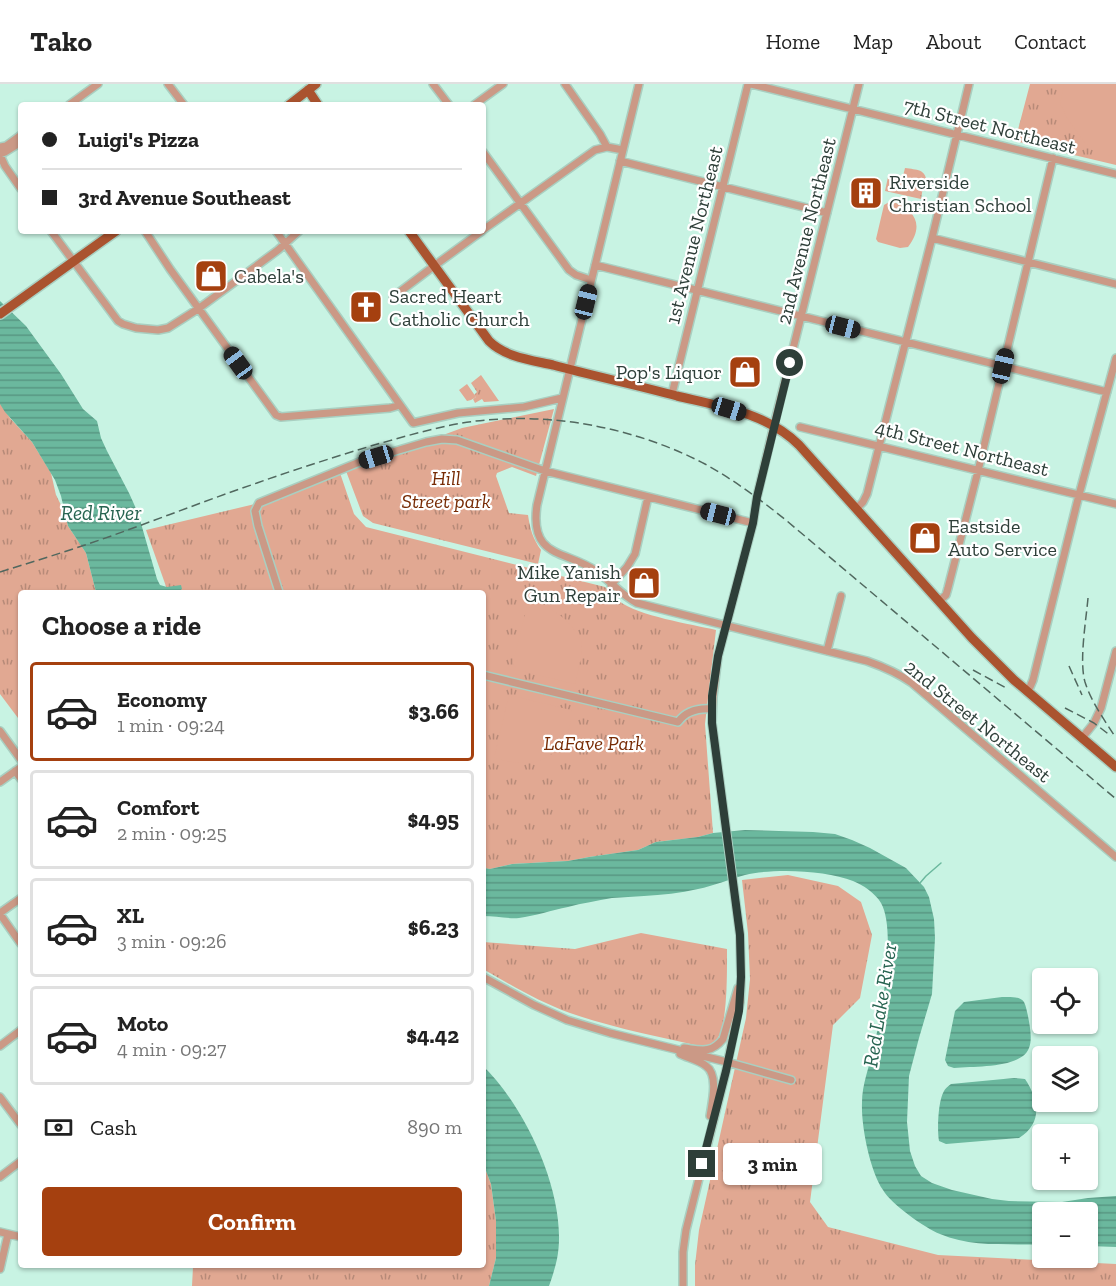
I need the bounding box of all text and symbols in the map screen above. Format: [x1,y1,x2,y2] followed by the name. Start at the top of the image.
[30,25,92,58] text: Tako
[766,29,820,54] text: Home
[853,29,893,54] text: Map
[926,29,981,54] text: About
[1014,29,1086,54] text: Contact
[901,93,1079,159] street label: 7th Street Northeast
[78,126,199,153] text: Luigi's Pizza
[771,135,841,327] street label: 2nd Avenue Northeast
[660,143,728,326] street label: 1st Avenue Northeast
[889,170,1032,217] place label: Riverside Christian School
[848,175,884,211] building icon: Riverside Christian School
[78,184,291,211] text: 3rd Avenue Southeast
[193,258,229,294] shop icon: Cabela's
[234,264,304,288] place label: Cabela's
[573,282,599,322] car
[389,284,530,331] place label: Sacred Heart Catholic Church
[348,289,384,325] church icon: Sacred Heart Catholic Church
[823,314,863,340] car
[220,343,256,383] car
[990,346,1016,386] car
[776,349,803,376] route start
[727,354,763,390] shop icon: Pop's Liquor
[616,360,722,384] place label: Pop's Liquor
[709,395,749,423] car
[873,415,1052,481] street label: 4th Street Northeast
[356,443,396,471] car
[401,466,491,513] park label: Hill Street park
[61,500,142,525] water label: Red River
[698,501,738,527] car
[948,514,1057,561] place label: Eastside Auto Service
[907,520,943,556] shop icon: Eastside Auto Service
[517,560,622,607] place label: Mike Yanish Gun Repair
[626,565,662,601] shop icon: Mike Yanish Gun Repair
[42,610,201,642] text: Choose a ride
[900,655,1056,788] street label: 2nd Street Northeast
[45,685,99,739] icon: car
[117,686,207,713] text: Economy
[408,698,459,725] text: $3.66
[117,713,225,737] text: 1 min · 09:24
[544,731,644,755] park label: LaFave Park
[45,793,99,847] icon: car
[117,794,199,821] text: Comfort
[407,806,459,833] text: $4.95
[117,821,227,845] text: 2 min · 09:25
[45,901,99,955] icon: car
[117,902,144,929] text: XL
[408,914,459,941] text: $6.23
[117,929,227,953] text: 3 min · 09:26
[857,940,902,1069] water label: Red Lake River
[1032,968,1098,1268] map controls
[1032,968,1098,1034] button: locate
[45,1009,99,1063] icon: car
[117,1010,168,1037] text: Moto
[406,1022,459,1049] text: $4.42
[117,1037,226,1061] text: 4 min · 09:27
[1032,1046,1098,1112] button: layers
[42,1111,75,1144] icon: cash
[90,1114,137,1141] text: Cash
[407,1115,462,1139] text: 890 m
[1032,1124,1098,1190] button: +
[723,1143,822,1185] callout: 3 min
[688,1150,715,1177] route end
[748,1152,797,1176] text: 3 min
[42,1187,462,1256] button: Confirm
[1032,1202,1098,1268] button: −

